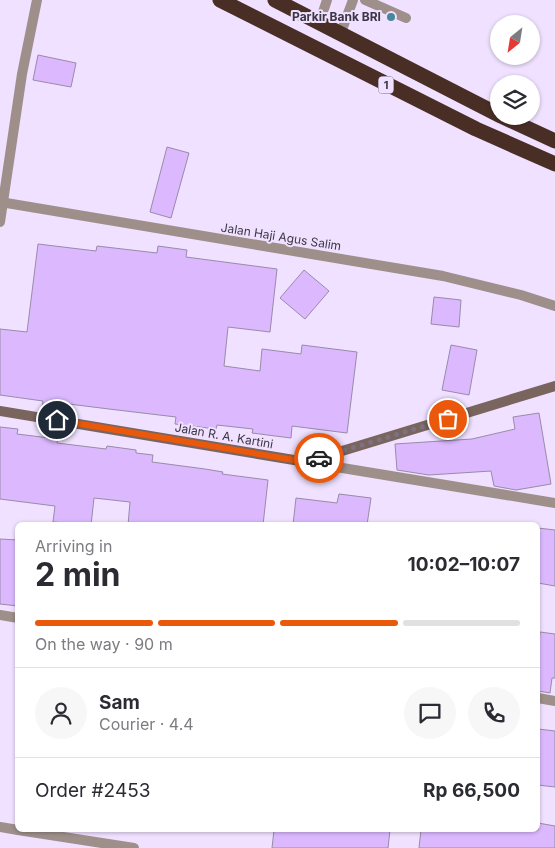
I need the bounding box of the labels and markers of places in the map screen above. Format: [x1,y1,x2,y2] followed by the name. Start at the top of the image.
[292,9,381,24] place label: Parkir Bank BRI
[385,11,397,23] marker: Parkir Bank BRI
[427,398,469,440] pin
[36,399,78,441] pin

